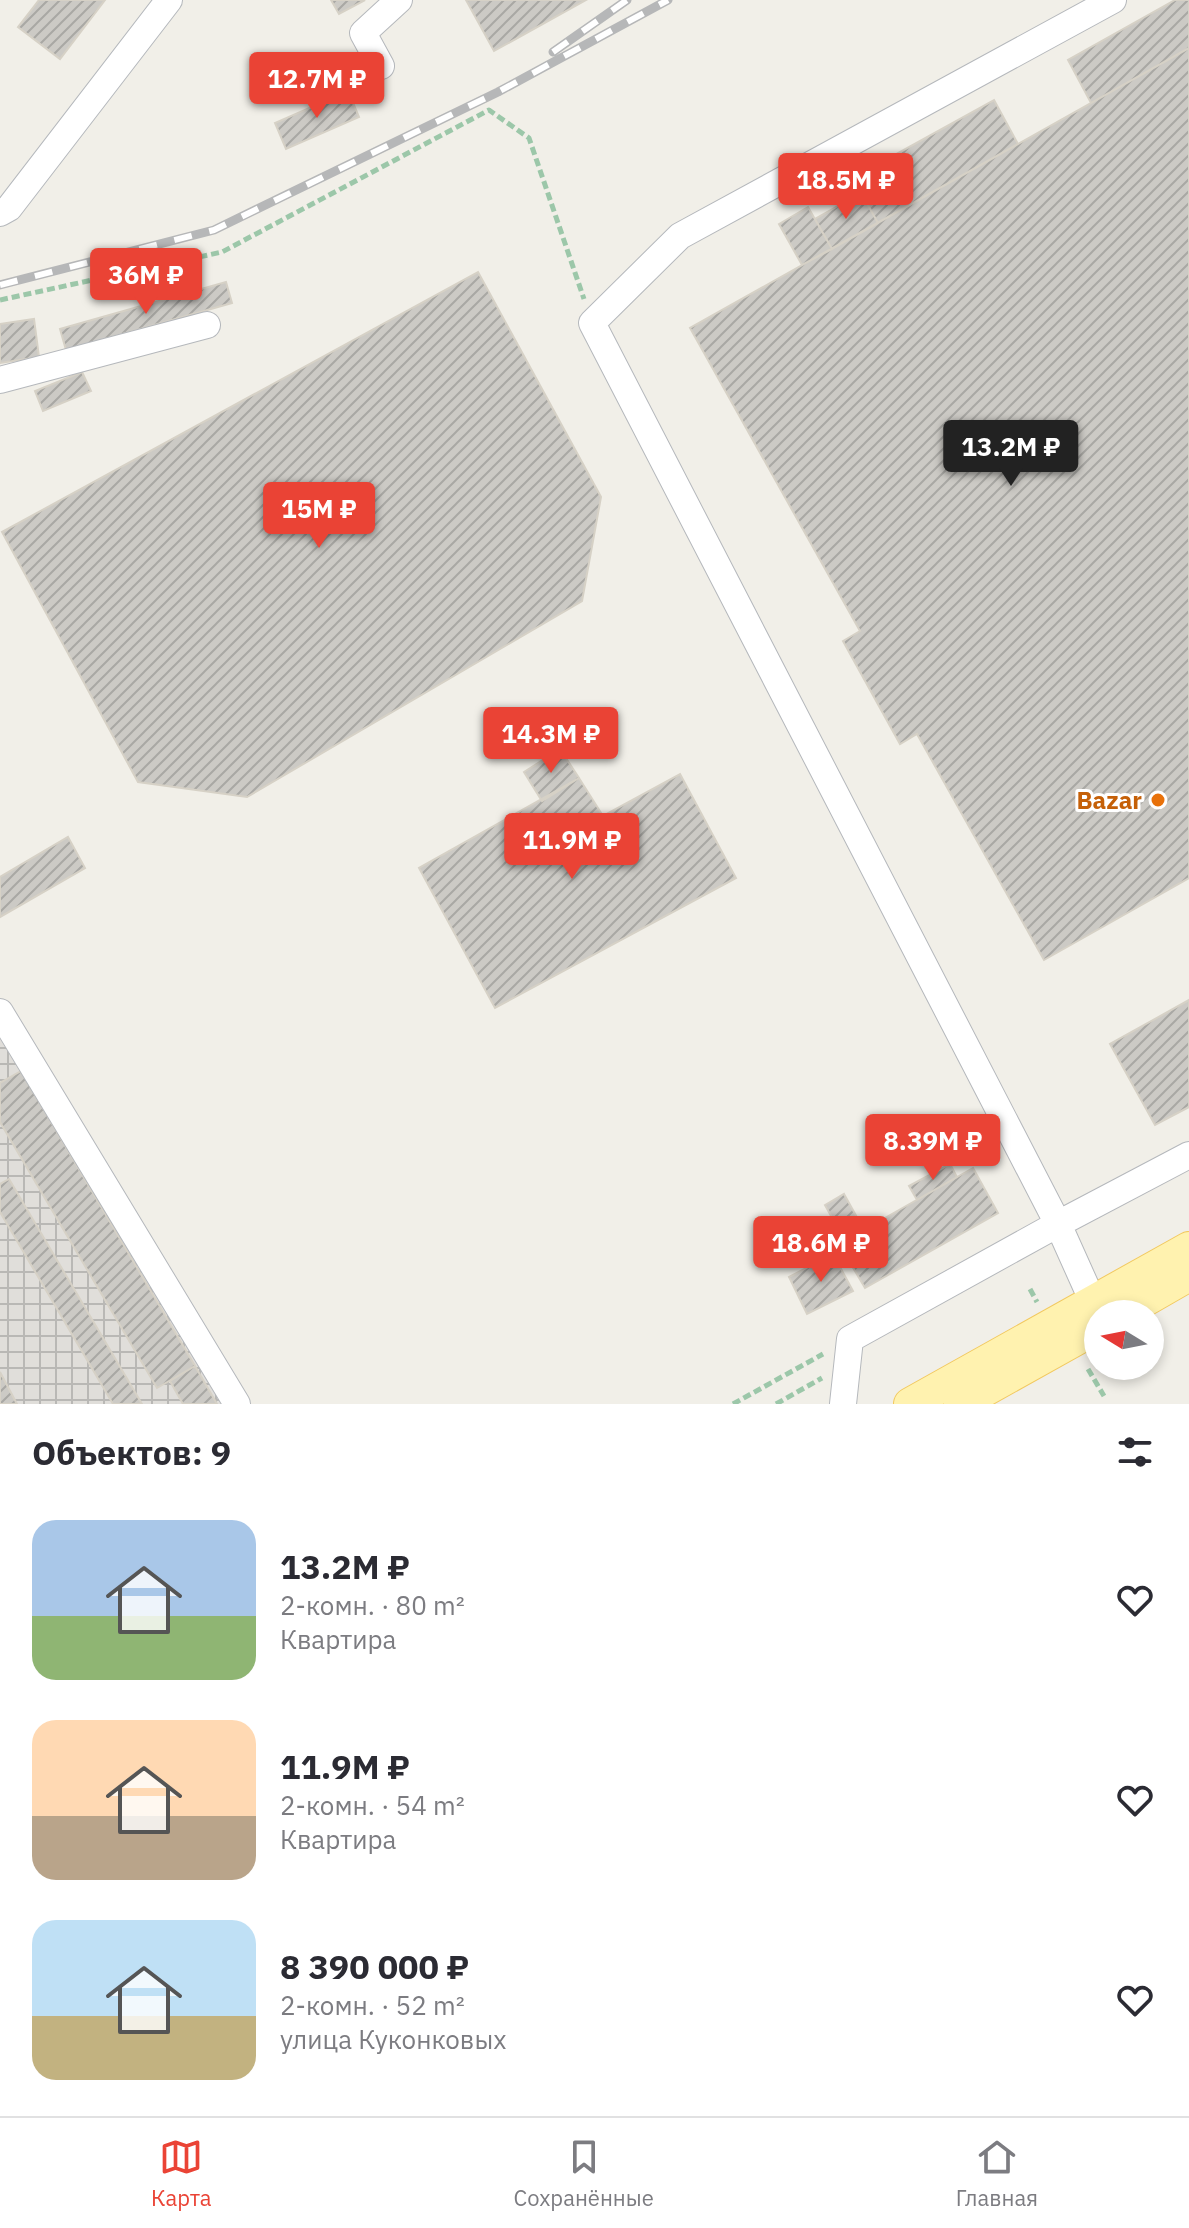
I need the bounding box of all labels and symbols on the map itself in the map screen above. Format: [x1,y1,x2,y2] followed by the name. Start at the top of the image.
[243,52,391,120] pin: 12.7M ₽
[772,153,920,221] pin: 18.5M ₽
[90,248,202,316] pin: 36M ₽
[937,420,1085,488] pin: 13.2M ₽
[263,482,375,550] pin: 15M ₽
[477,707,625,775] pin: 14.3M ₽
[1077,784,1142,816] place label: Bazar
[1149,791,1167,809] marker: Bazar
[498,813,646,881] pin: 11.9M ₽
[859,1114,1007,1182] pin: 8.39M ₽
[747,1216,895,1284] pin: 18.6M ₽
[1084,1300,1164,1380] north arrow

